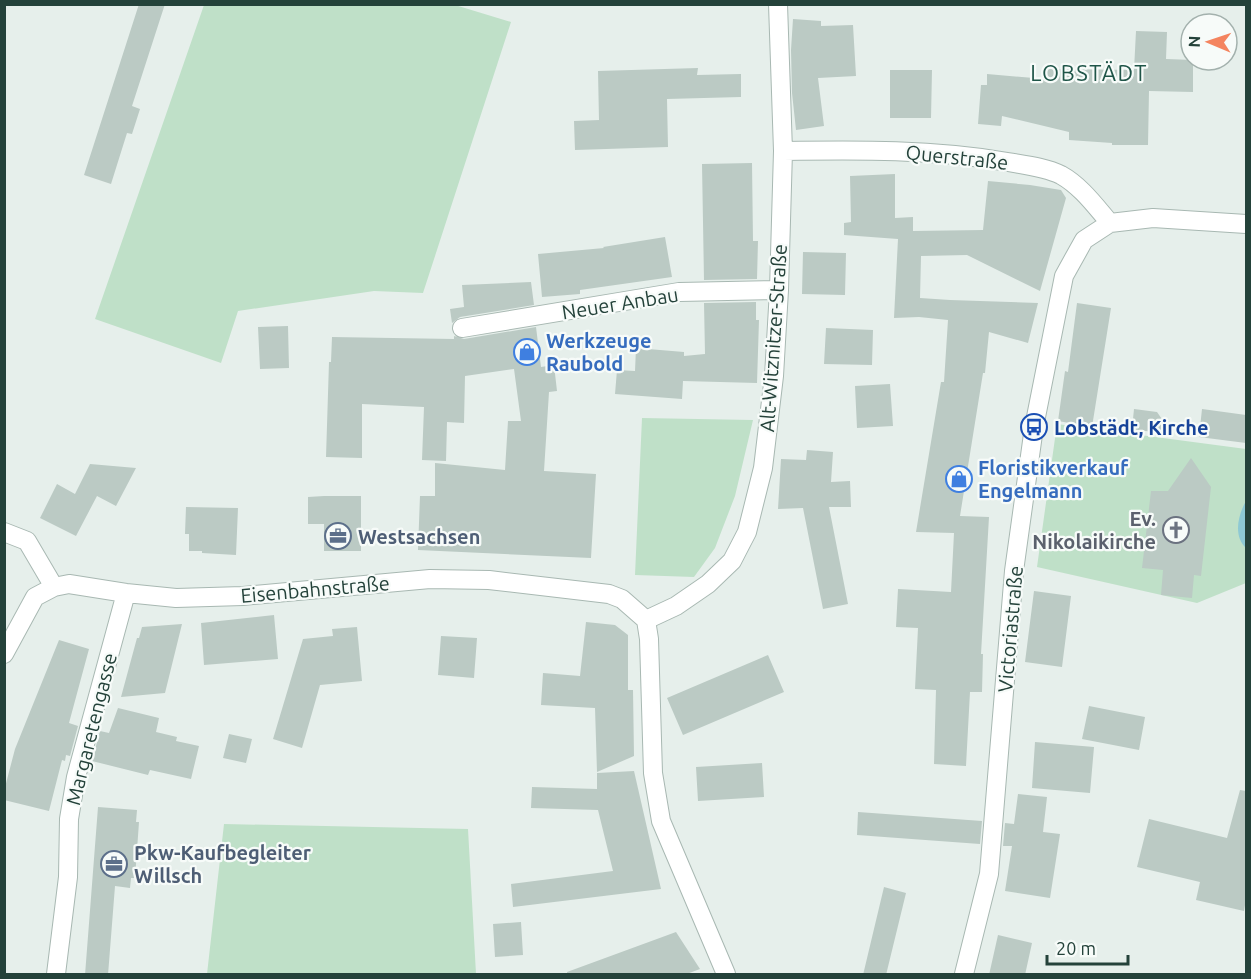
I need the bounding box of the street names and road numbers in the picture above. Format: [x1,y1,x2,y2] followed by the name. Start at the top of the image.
[905,140,1009,174] street label: Querstraße
[755,243,791,433] street label: Alt-Witznitzer-Straße
[560,282,680,324] street label: Neuer Anbau
[993,565,1027,693] street label: Victoriastraße
[240,571,390,607] street label: Eisenbahnstraße
[61,651,121,807] street label: Margaretengasse

